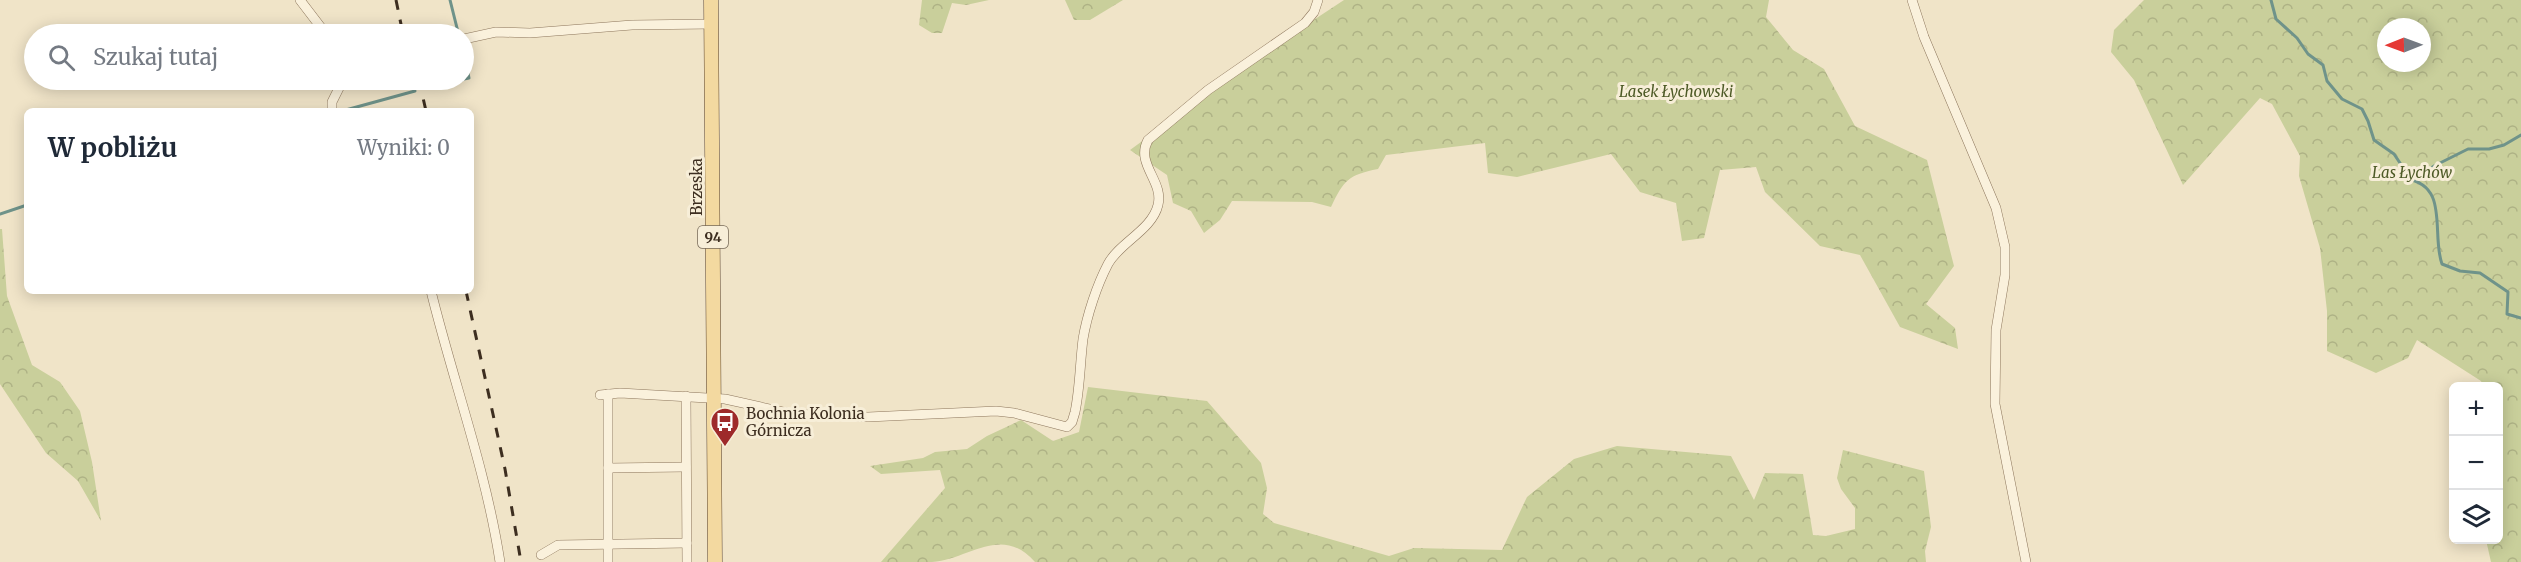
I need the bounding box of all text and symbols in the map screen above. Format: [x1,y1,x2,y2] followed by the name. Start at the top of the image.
[2377,18,2431,72] north arrow
[24,24,474,90] search box
[45,41,78,74] icon: search
[93,43,218,71] text: Szukaj tutaj
[1619,82,1733,101] park label: Lasek Łychowski
[48,131,177,164] text: W pobliżu
[357,135,450,160] text: Wyniki: 0
[687,158,706,216] street label: Brzeska
[2372,163,2453,182] park label: Las Łychów
[698,226,728,248] road number: 94
[2449,382,2503,544] map controls
[2449,382,2503,436] button: +
[746,404,865,440] place label: Bochnia Kolonia Górnicza
[709,406,741,448] bus stop icon: Bochnia Kolonia Górnicza
[2449,436,2503,490] button: −
[2449,490,2503,544] button: layers

